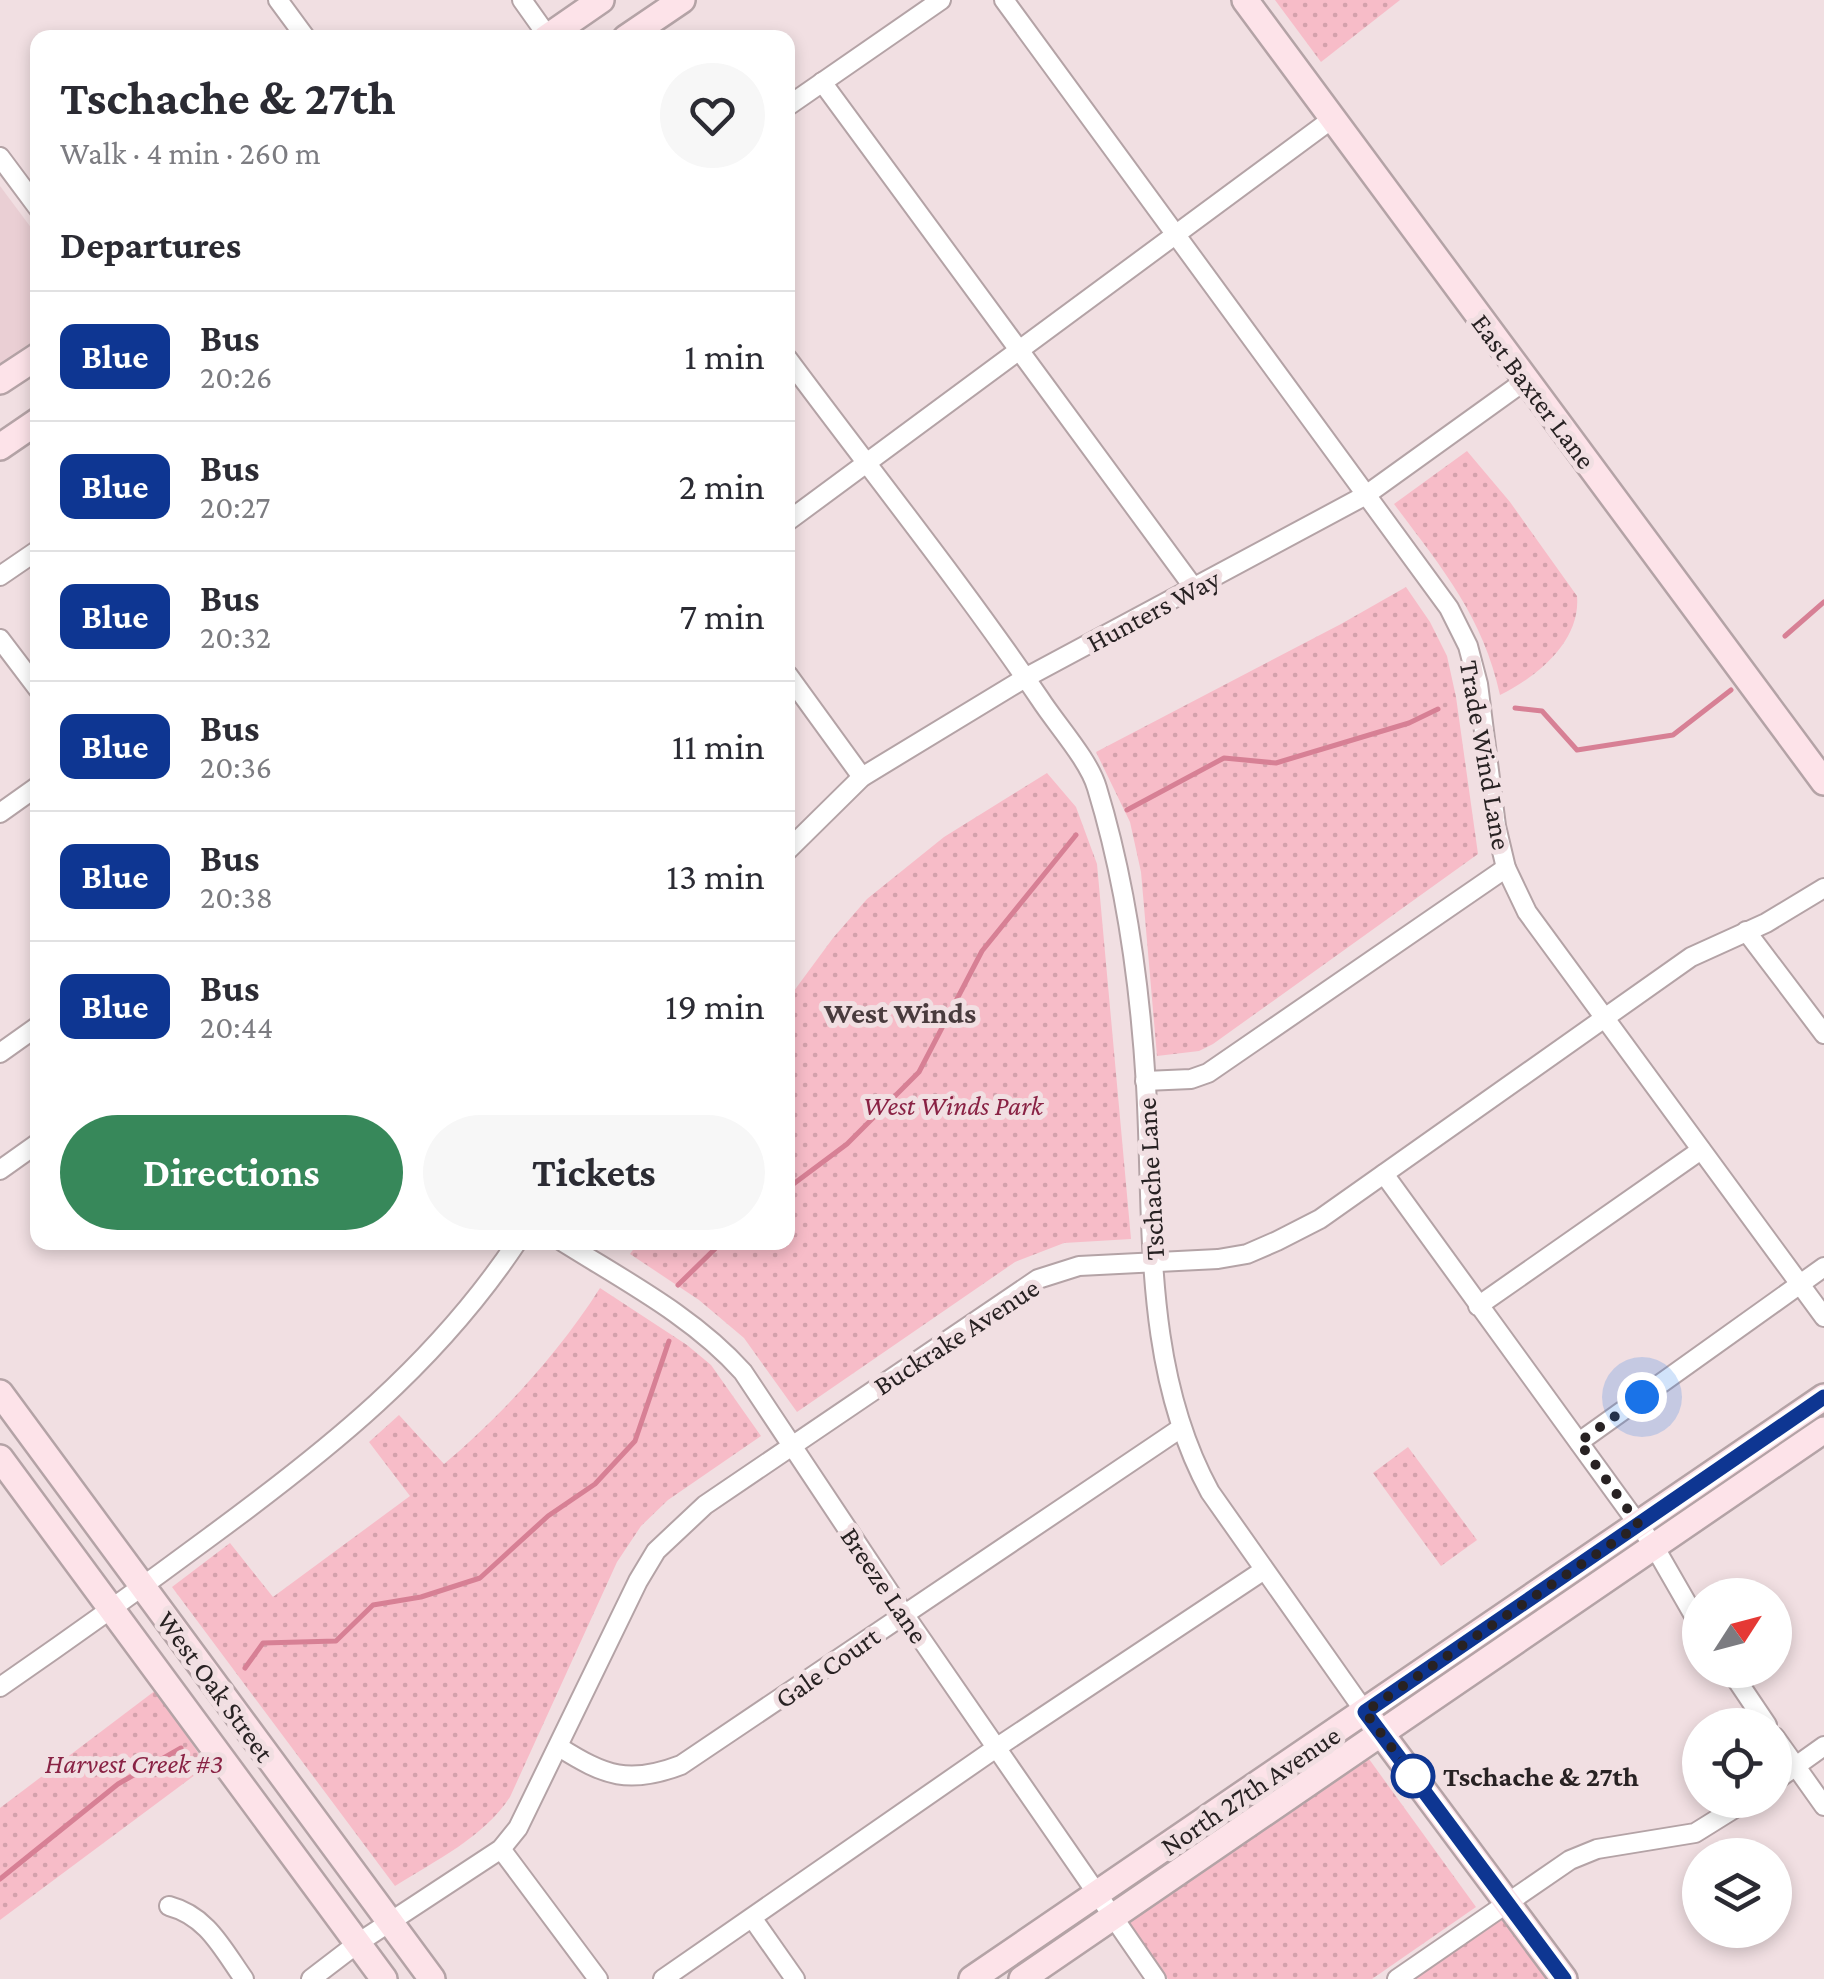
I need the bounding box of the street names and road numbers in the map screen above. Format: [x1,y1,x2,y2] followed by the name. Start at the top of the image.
[1465,308,1602,475] street label: East Baxter Lane
[1082,562,1226,658] street label: Hunters Way
[1454,658,1517,852] street label: Trade Wind Lane
[1131,1097,1170,1261] street label: Tschache Lane
[868,1272,1045,1401] street label: Buckrake Avenue
[835,1521,935,1649] street label: Breeze Lane
[151,1605,281,1768] street label: West Oak Street
[769,1620,886,1715] street label: Gale Court
[1155,1719,1346,1862] street label: North 27th Avenue

